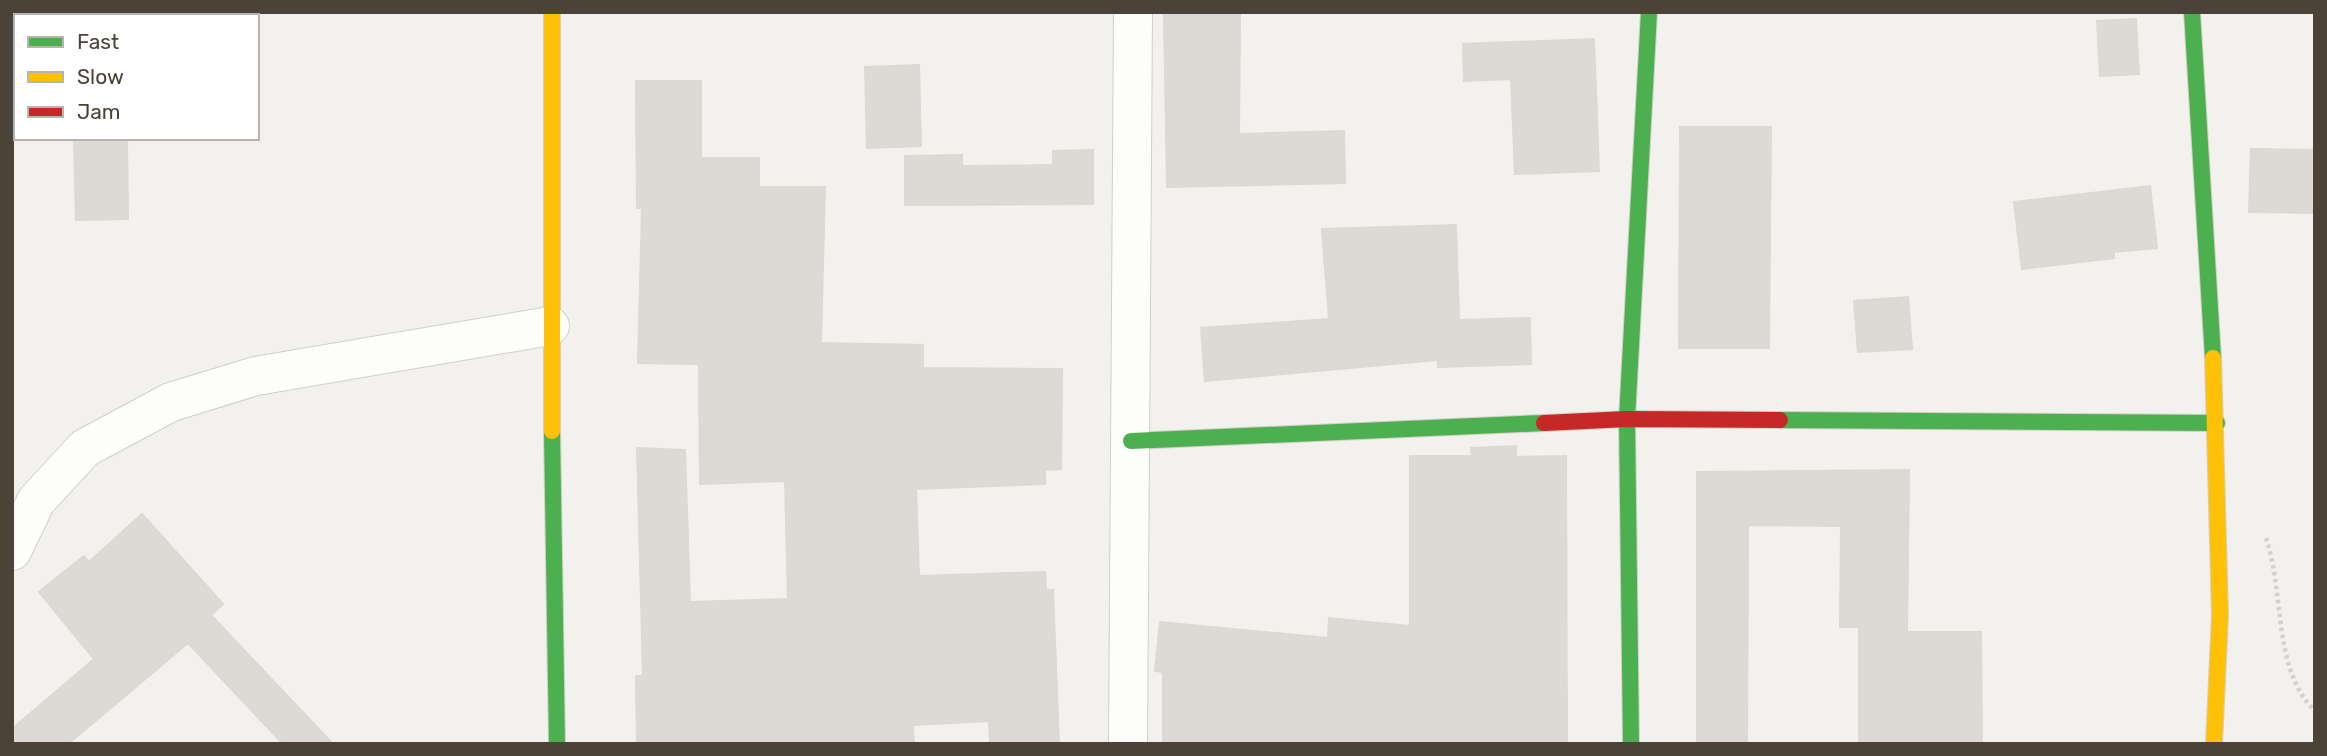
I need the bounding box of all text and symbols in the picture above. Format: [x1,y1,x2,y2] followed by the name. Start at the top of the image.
[14,14,259,140] legend
[77,29,119,54] text: Fast
[77,64,124,89] text: Slow
[77,99,121,124] text: Jam

